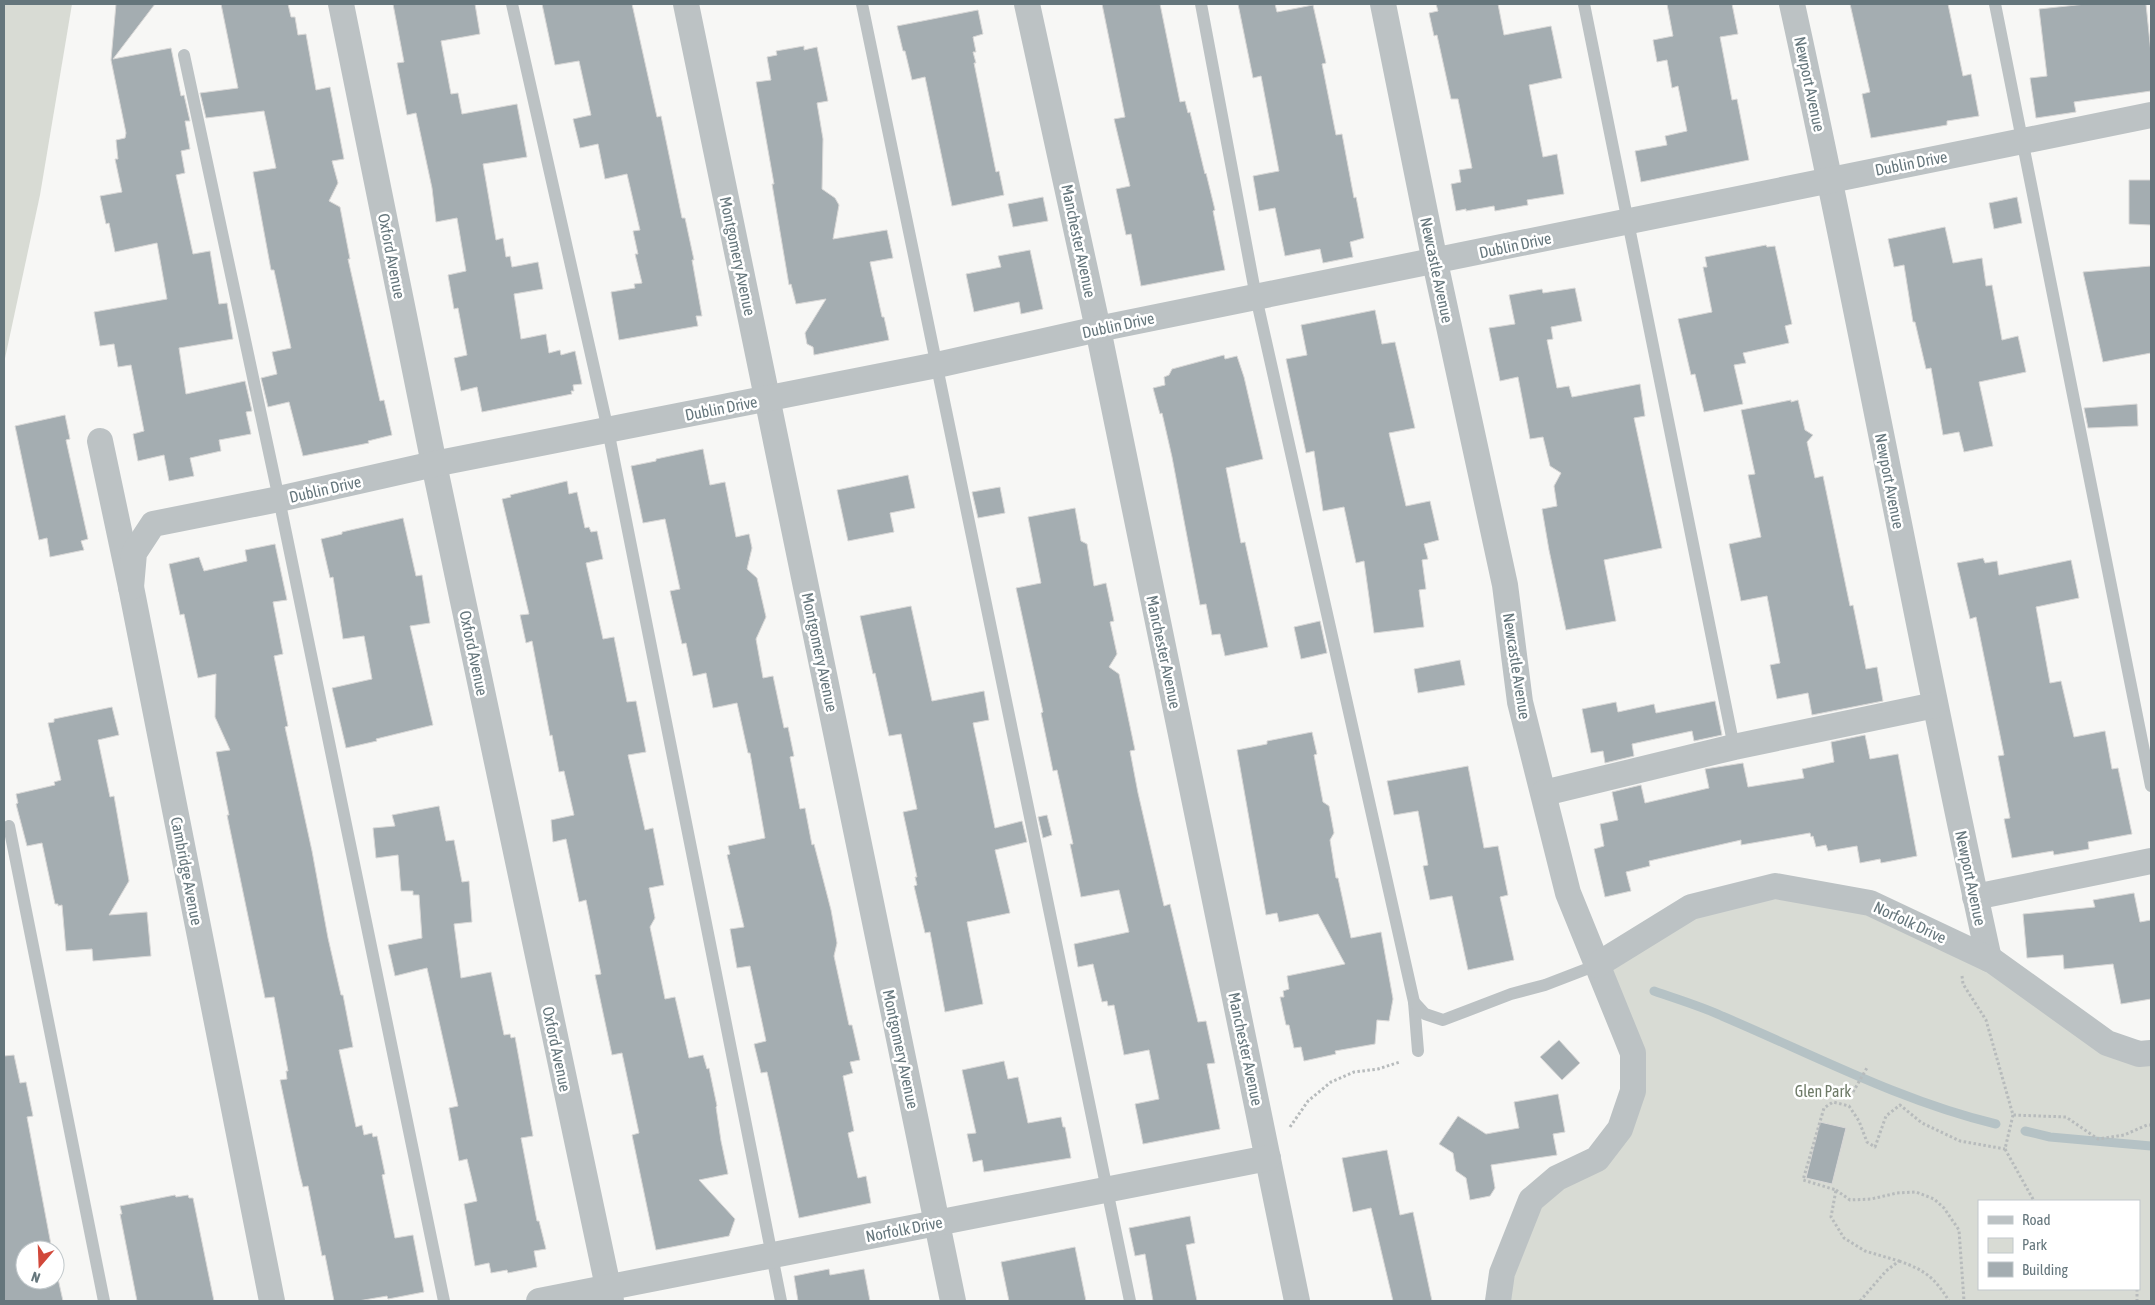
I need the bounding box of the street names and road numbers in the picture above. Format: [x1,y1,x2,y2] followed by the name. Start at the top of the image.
[1790,35,1829,133] street label: Newport Avenue
[1873,147,1949,179] street label: Dublin Drive
[1058,183,1100,299] street label: Manchester Avenue
[716,195,759,317] street label: Montgomery Avenue
[375,212,409,300] street label: Oxford Avenue
[1417,216,1457,324] street label: Newcastle Avenue
[1477,229,1553,261] street label: Dublin Drive
[1080,309,1156,341] street label: Dublin Drive
[683,392,759,424] street label: Dublin Drive
[1871,432,1908,530] street label: Newport Avenue
[287,472,363,506] street label: Dublin Drive
[798,591,841,713] street label: Montgomery Avenue
[1143,594,1185,710] street label: Manchester Avenue
[456,609,492,697] street label: Oxford Avenue
[1500,612,1534,720] street label: Newcastle Avenue
[167,815,206,927] street label: Cambridge Avenue
[1951,829,1990,927] street label: Newport Avenue
[1871,897,1949,947] street label: Norfolk Drive
[879,988,922,1110] street label: Montgomery Avenue
[1225,991,1267,1107] street label: Manchester Avenue
[539,1005,575,1093] street label: Oxford Avenue
[864,1213,944,1245] street label: Norfolk Drive

